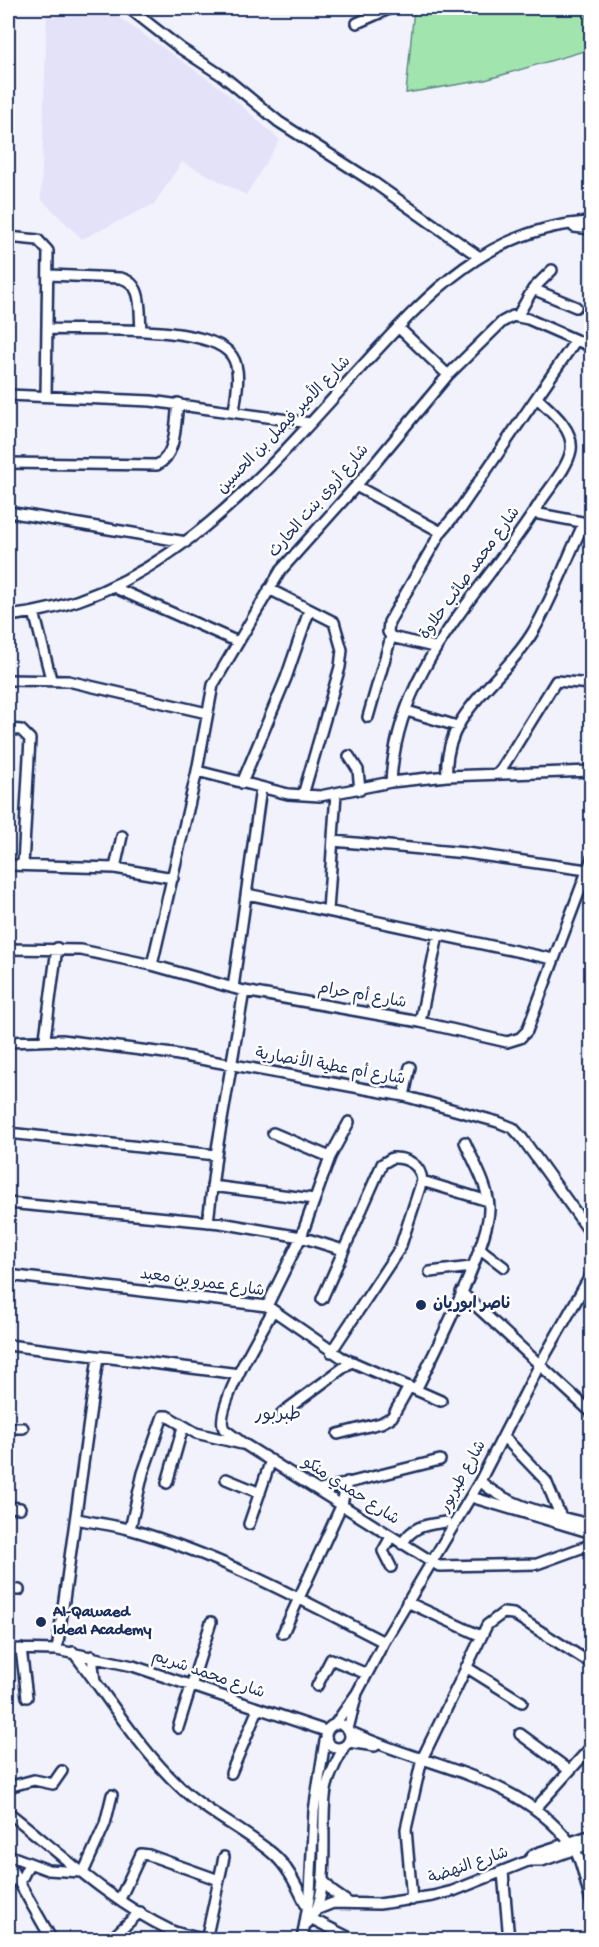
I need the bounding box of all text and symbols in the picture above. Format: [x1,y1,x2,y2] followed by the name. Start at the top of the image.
[211,350,356,499] street label: شارع الأمير فيصل بن الحسين
[264,440,374,562] street label: شارع أروى بنت الحارث
[417,504,525,644] street label: شارع محمد صائب حلاوة
[316,978,408,1014] street label: شارع أم حرام
[254,1042,407,1091] street label: شارع أم عطية الأنصارية
[138,1266,266,1302] street label: شارع عمرو بن معبد
[433,1295,512,1315] place label: ناصر ابوريان
[414,1298,428,1312] marker: ناصر ابوريان
[254,1405,301,1426] district label: طبربور
[436,1438,492,1517] street label: شارع طبربور
[297,1453,402,1530] street label: شارع حمدي منكو
[52,1604,151,1641] place label: Al-Qawaed Ideal Academy
[34,1615,48,1629] marker: Al-Qawaed Ideal Academy
[149,1648,267,1704] street label: شارع محمد شريم
[426,1843,512,1890] street label: شارع النهضة

